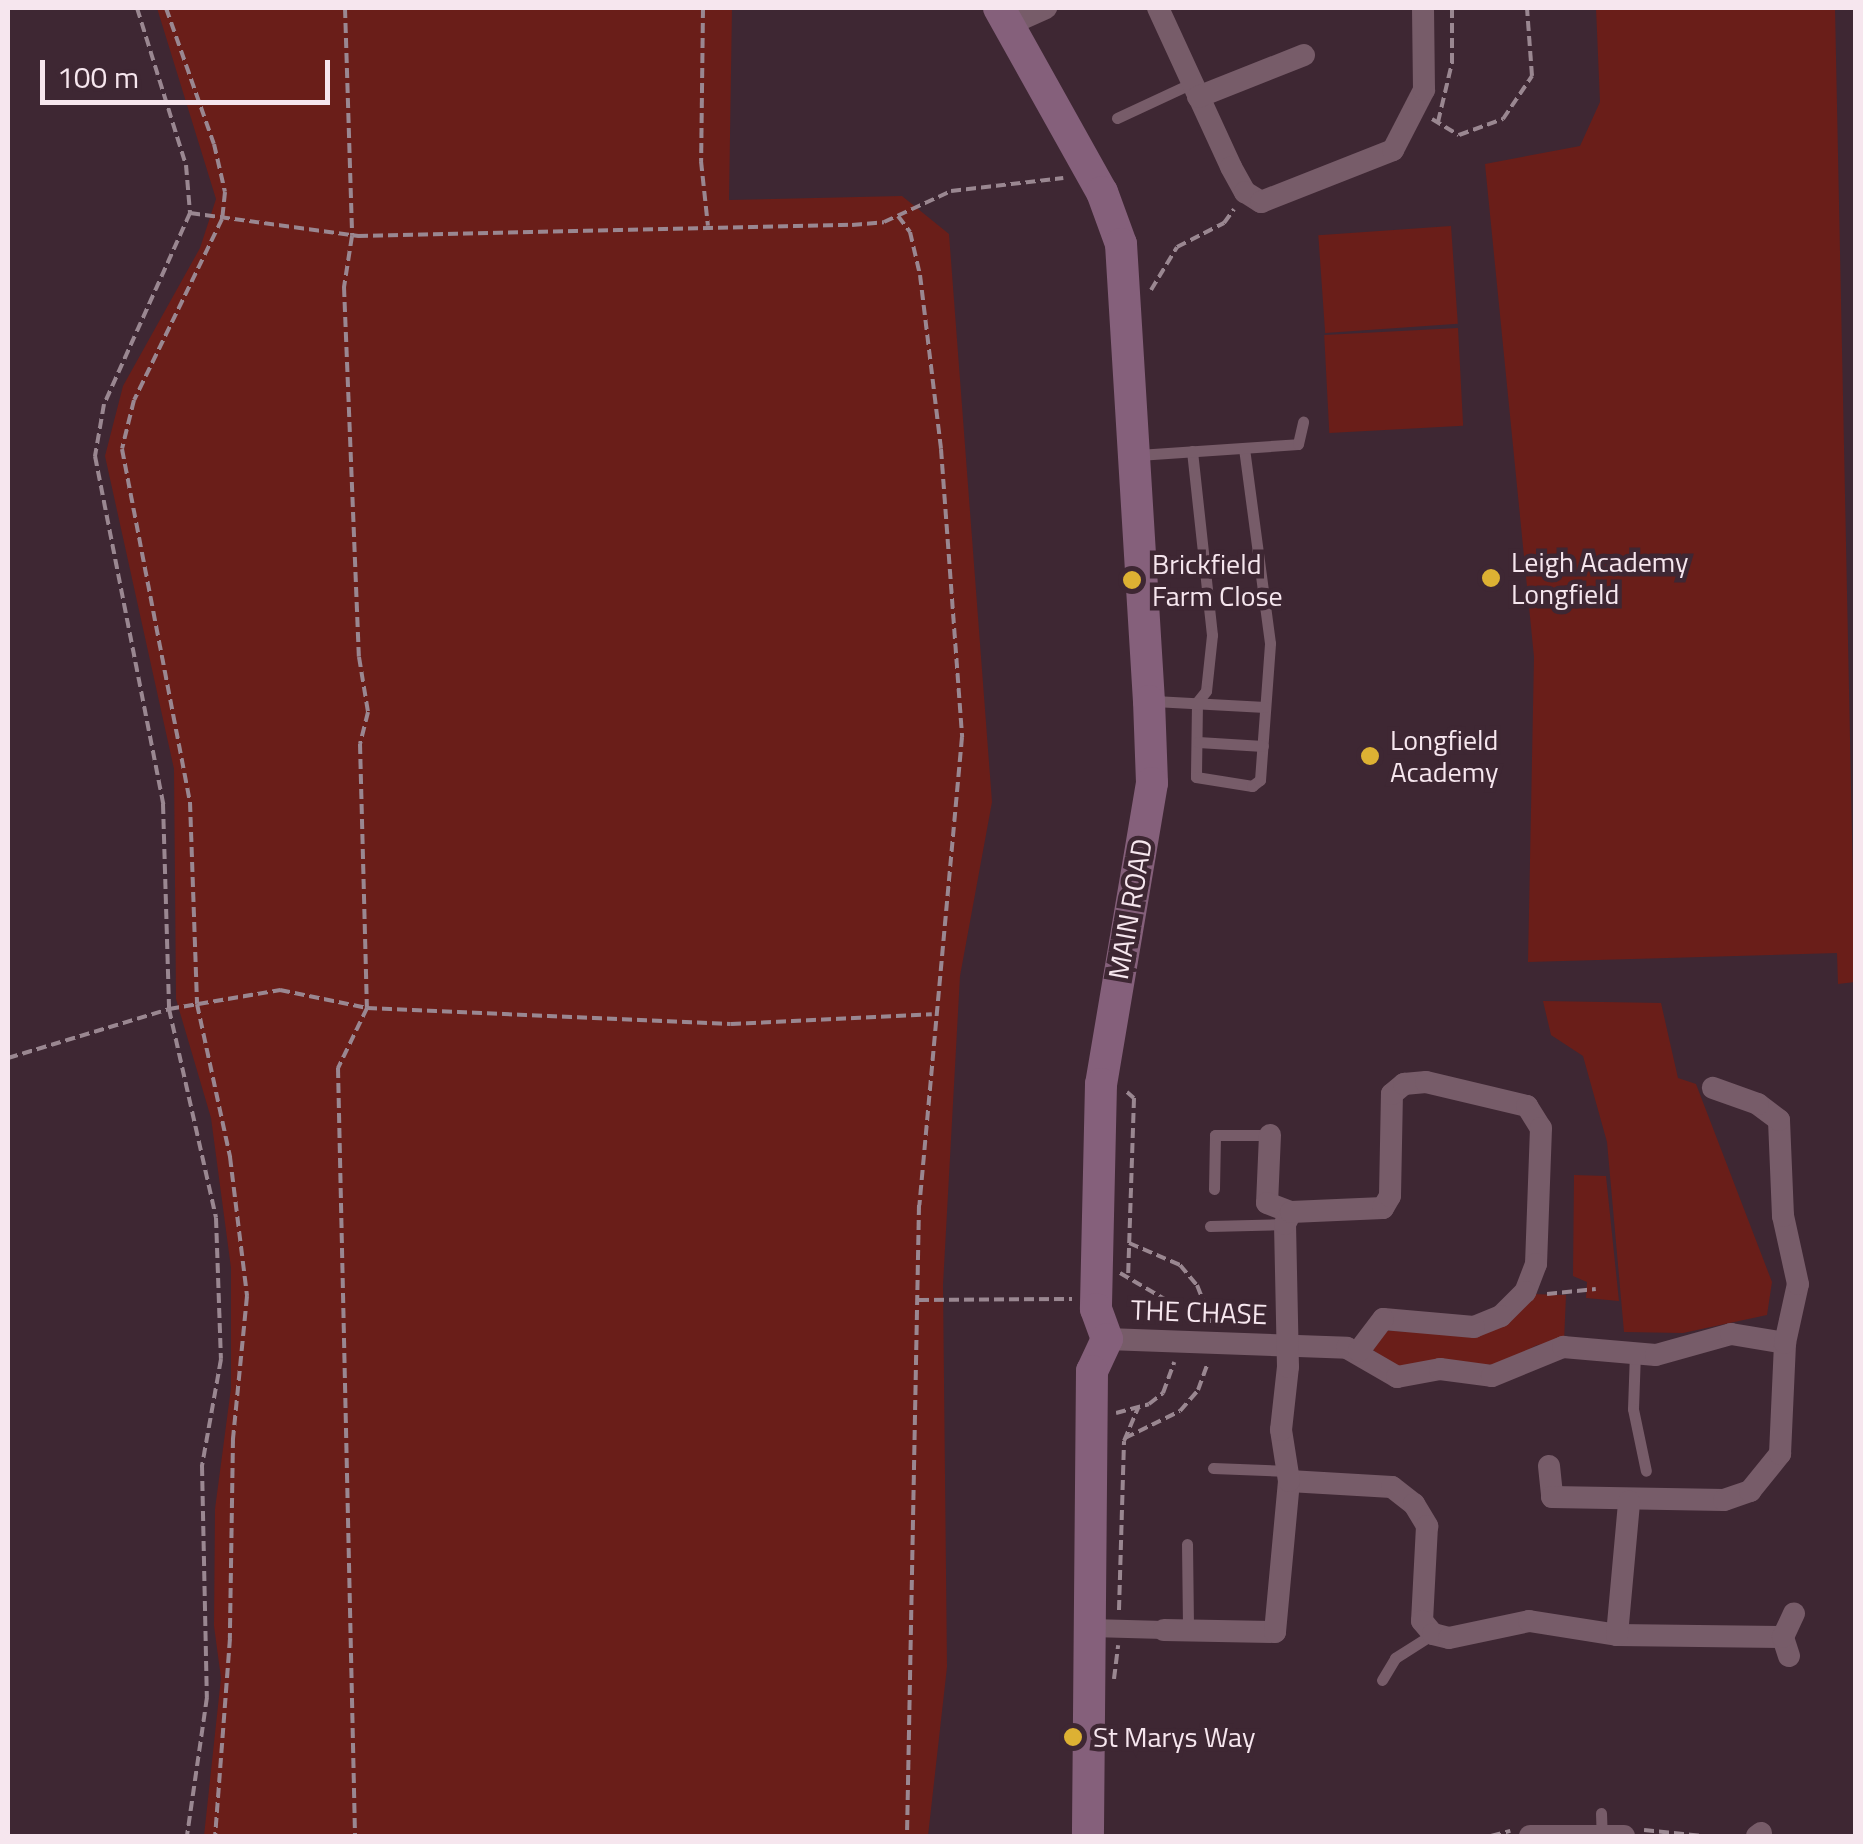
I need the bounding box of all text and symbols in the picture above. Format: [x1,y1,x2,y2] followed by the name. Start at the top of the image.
[45,40,335,102] scale bar
[57,54,139,100] text: 100 m
[1511,545,1689,611] place label: Leigh Academy Longfield
[1152,547,1283,613] place label: Brickfield Farm Close
[1480,567,1502,589] marker: Leigh Academy Longfield
[1121,569,1143,591] marker: Brickfield Farm Close
[1390,723,1498,789] place label: Longfield Academy
[1359,745,1381,767] marker: Longfield Academy
[1101,836,1159,982] street label: MAIN ROAD
[1130,1293,1268,1331] street label: THE CHASE
[1093,1720,1255,1754] place label: St Marys Way
[1062,1726,1084,1748] marker: St Marys Way

